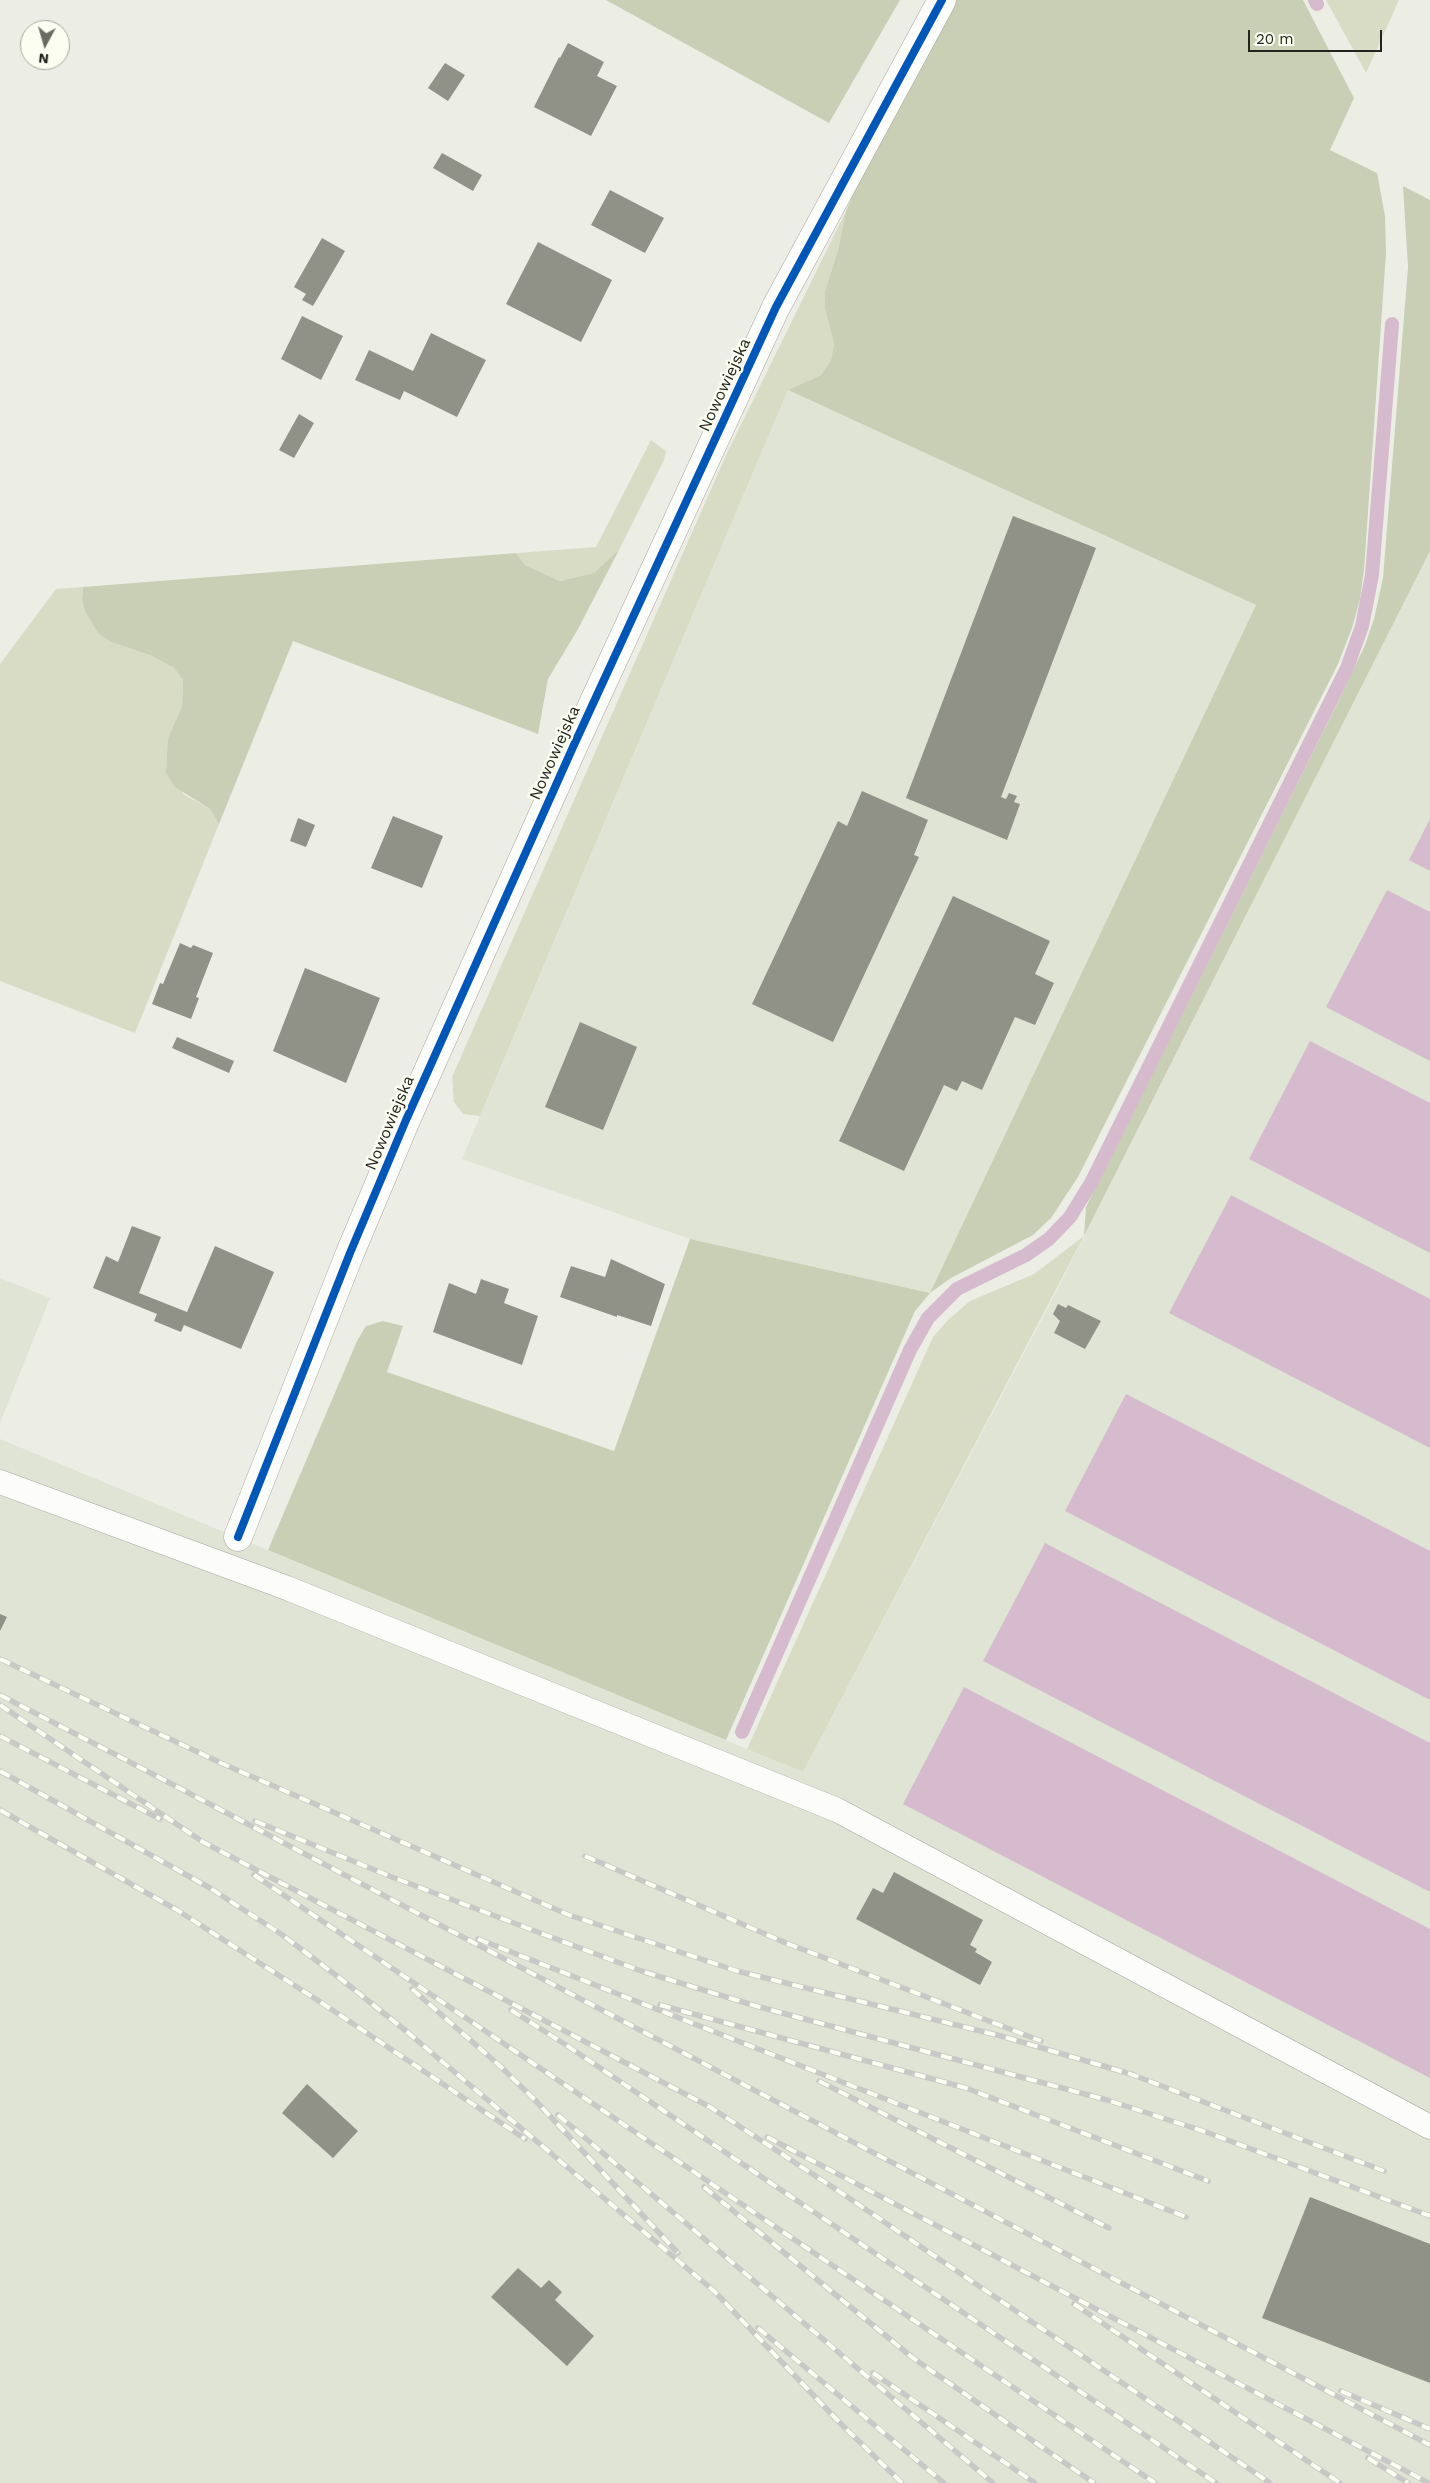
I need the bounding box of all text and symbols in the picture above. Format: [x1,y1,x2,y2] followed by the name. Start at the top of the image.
[20,20,70,70] north arrow
[1250,20,1384,52] scale bar
[1256,30,1294,48] text: 20 m
[38,50,50,67] text: N
[695,335,755,435] street label: Nowowiejska
[526,703,584,803] street label: Nowowiejska
[361,1073,419,1173] street label: Nowowiejska

